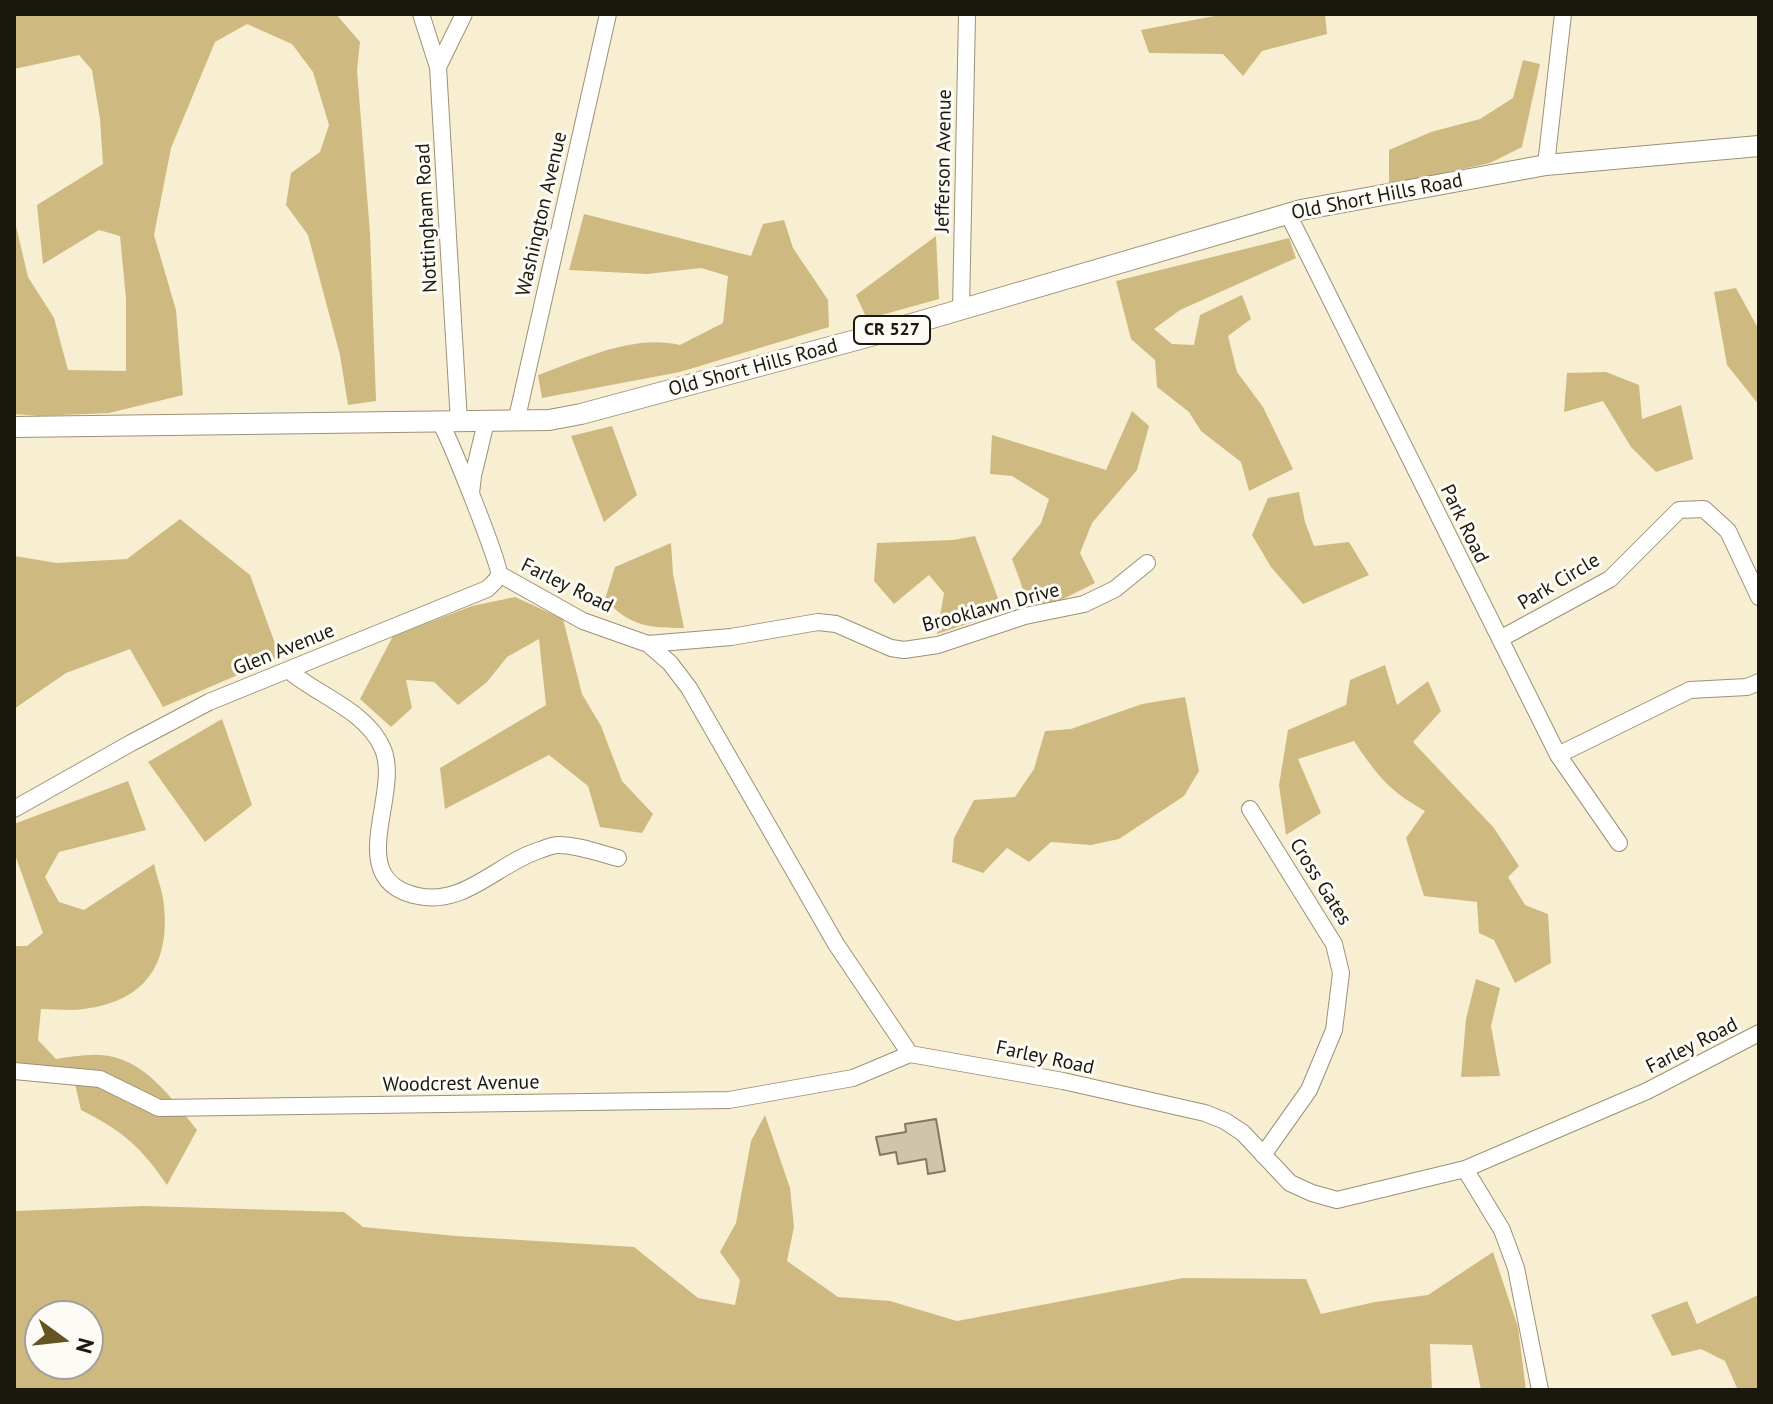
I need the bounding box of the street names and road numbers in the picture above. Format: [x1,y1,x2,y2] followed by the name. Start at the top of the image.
[931,89,957,233] street label: Jefferson Avenue
[511,129,573,299] street label: Washington Avenue
[411,143,443,293] street label: Nottingham Road
[1289,169,1465,225] street label: Old Short Hills Road
[854,316,930,344] road number: CR 527
[666,334,840,402] street label: Old Short Hills Road
[1435,481,1493,567] street label: Park Road
[1514,548,1604,616] street label: Park Circle
[517,553,617,619] street label: Farley Road
[920,578,1062,638] street label: Brooklawn Drive
[230,619,338,681] street label: Glen Avenue
[1284,834,1356,930] street label: Cross Gates
[1642,1013,1742,1079] street label: Farley Road
[994,1036,1096,1080] street label: Farley Road
[382,1071,540,1097] street label: Woodcrest Avenue

